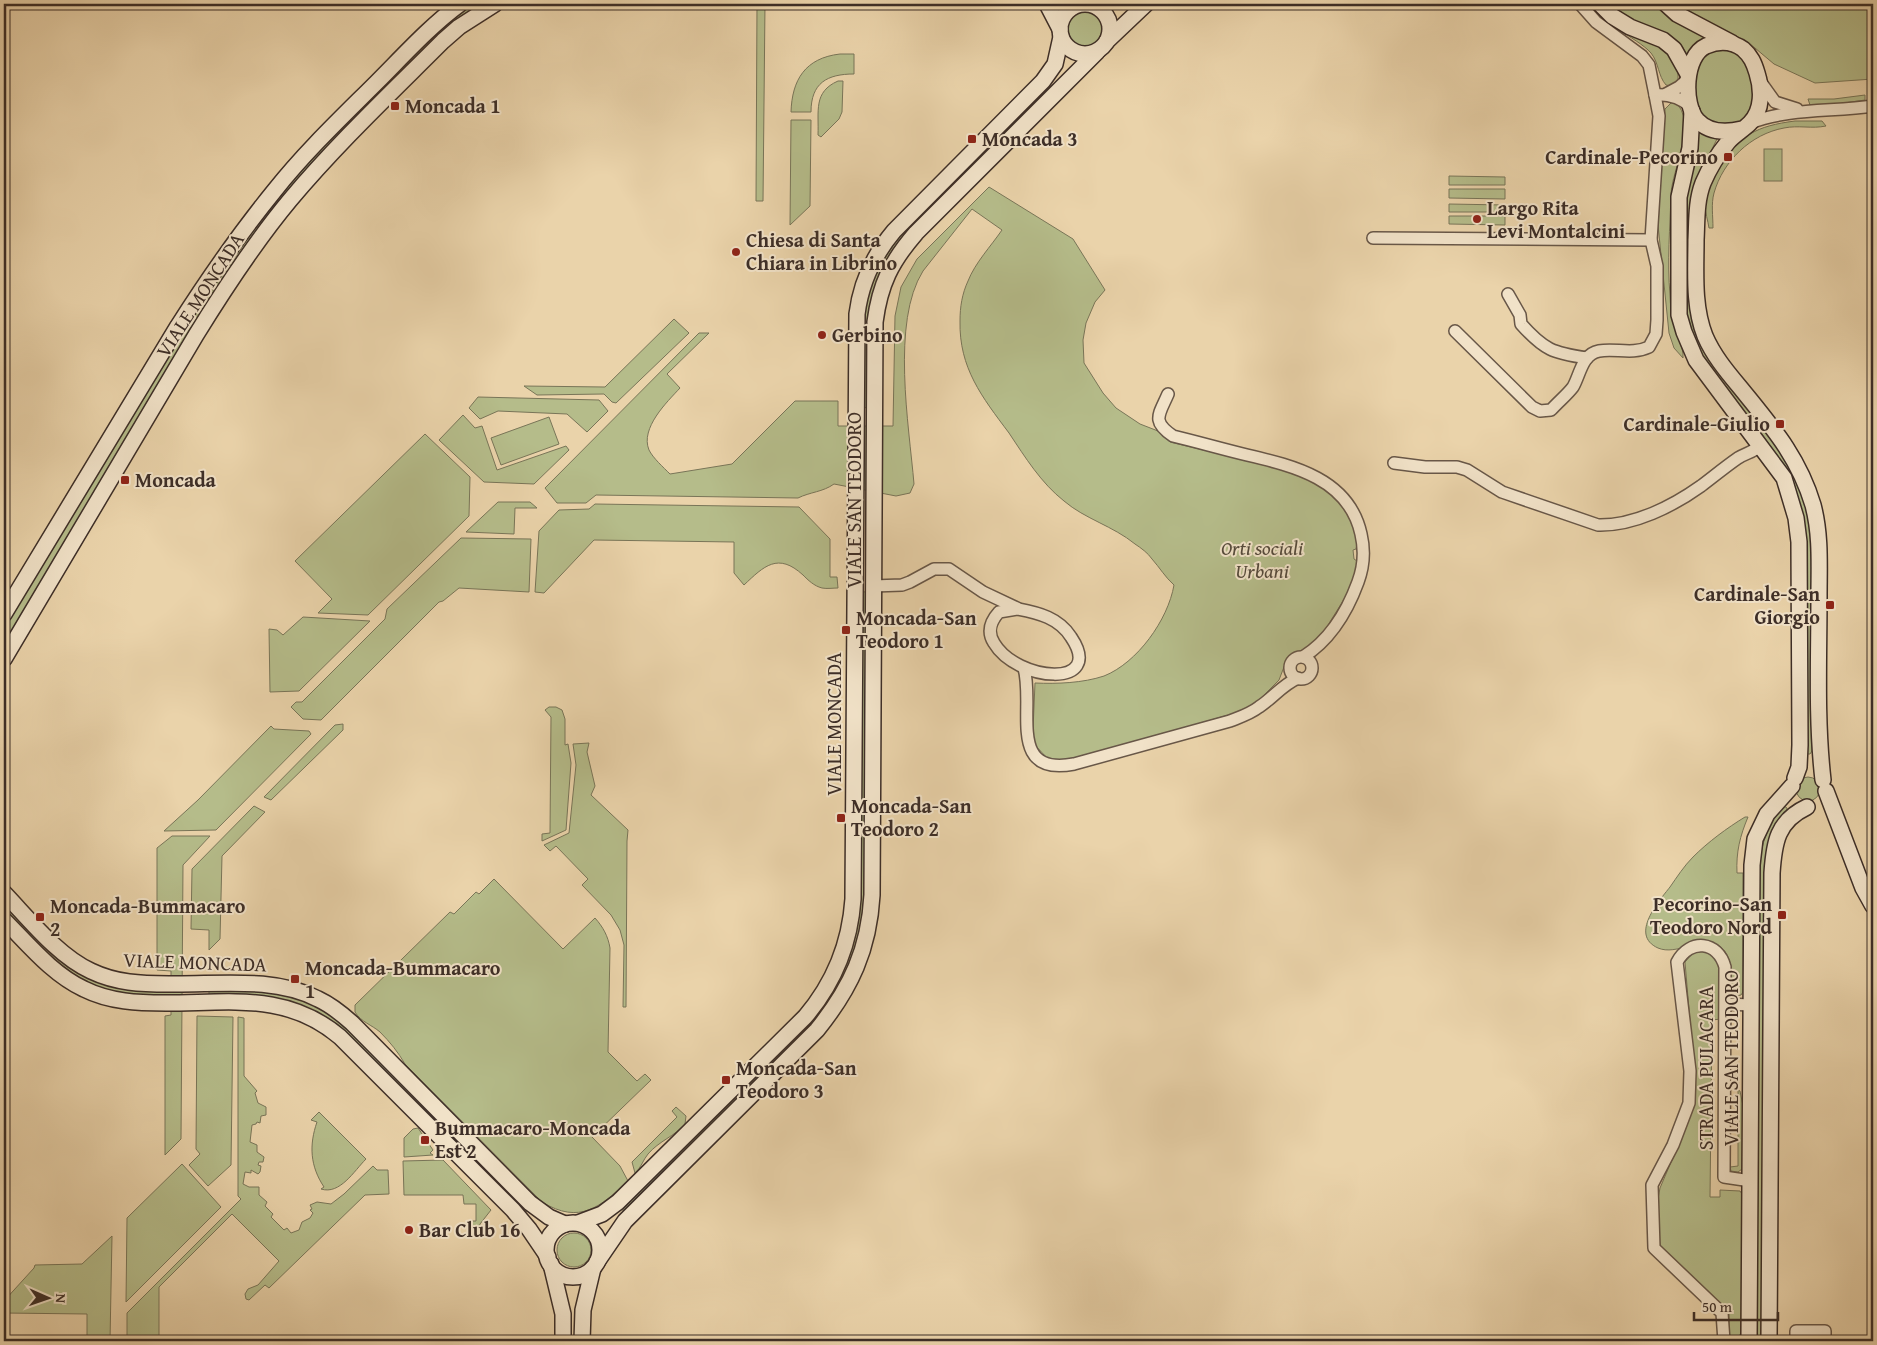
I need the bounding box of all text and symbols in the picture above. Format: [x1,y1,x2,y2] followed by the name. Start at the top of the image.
[405,91,501,120] place label: Moncada 1
[389,100,401,112] marker: Moncada 1
[982,124,1078,153] place label: Moncada 3
[966,133,978,145] marker: Moncada 3
[1545,142,1718,171] place label: Cardinale-Pecorino
[1722,151,1734,163] marker: Cardinale-Pecorino
[1487,193,1625,245] place label: Largo Rita Levi Montalcini
[1471,213,1483,225] marker: Largo Rita Levi Montalcini
[746,225,897,277] place label: Chiesa di Santa Chiara in Librino
[148,227,251,363] street label: VIALE MONCADA
[730,246,742,258] marker: Chiesa di Santa Chiara in Librino
[832,320,903,349] place label: Gerbino
[816,329,828,341] marker: Gerbino
[1624,409,1770,438] place label: Cardinale-Giulio
[839,412,868,588] street label: VIALE SAN TEODORO
[1774,418,1786,430] marker: Cardinale-Giulio
[135,465,217,494] place label: Moncada
[119,474,131,486] marker: Moncada
[1221,533,1303,585] park label: Orti sociali Urbani
[1694,579,1820,631] place label: Cardinale-San Giorgio
[1824,599,1836,611] marker: Cardinale-San Giorgio
[856,603,977,655] place label: Moncada-San Teodoro 1
[840,624,852,636] marker: Moncada-San Teodoro 1
[819,652,848,796] street label: VIALE MONCADA
[851,791,972,843] place label: Moncada-San Teodoro 2
[835,812,847,824] marker: Moncada-San Teodoro 2
[1650,889,1773,941] place label: Pecorino-San Teodoro Nord
[50,891,246,943] place label: Moncada-Bummacaro 2
[1776,909,1788,921] marker: Pecorino-San Teodoro Nord
[34,911,46,923] marker: Moncada-Bummacaro 2
[123,945,267,978] street label: VIALE MONCADA
[305,953,501,1005] place label: Moncada-Bummacaro 1
[1716,970,1745,1146] street label: VIALE SAN TEODORO
[289,973,301,985] marker: Moncada-Bummacaro 1
[1691,986,1720,1150] street label: STRADA PULACARA
[736,1053,857,1105] place label: Moncada-San Teodoro 3
[720,1074,732,1086] marker: Moncada-San Teodoro 3
[435,1113,631,1165] place label: Bummacaro-Moncada Est 2
[419,1134,431,1146] marker: Bummacaro-Moncada Est 2
[419,1215,520,1244] place label: Bar Club 16
[403,1224,415,1236] marker: Bar Club 16
[22,1272,72,1322] north arrow
[1694,1290,1778,1322] scale bar
[51,1293,71,1304] text: N
[1702,1296,1733,1317] text: 50 m

